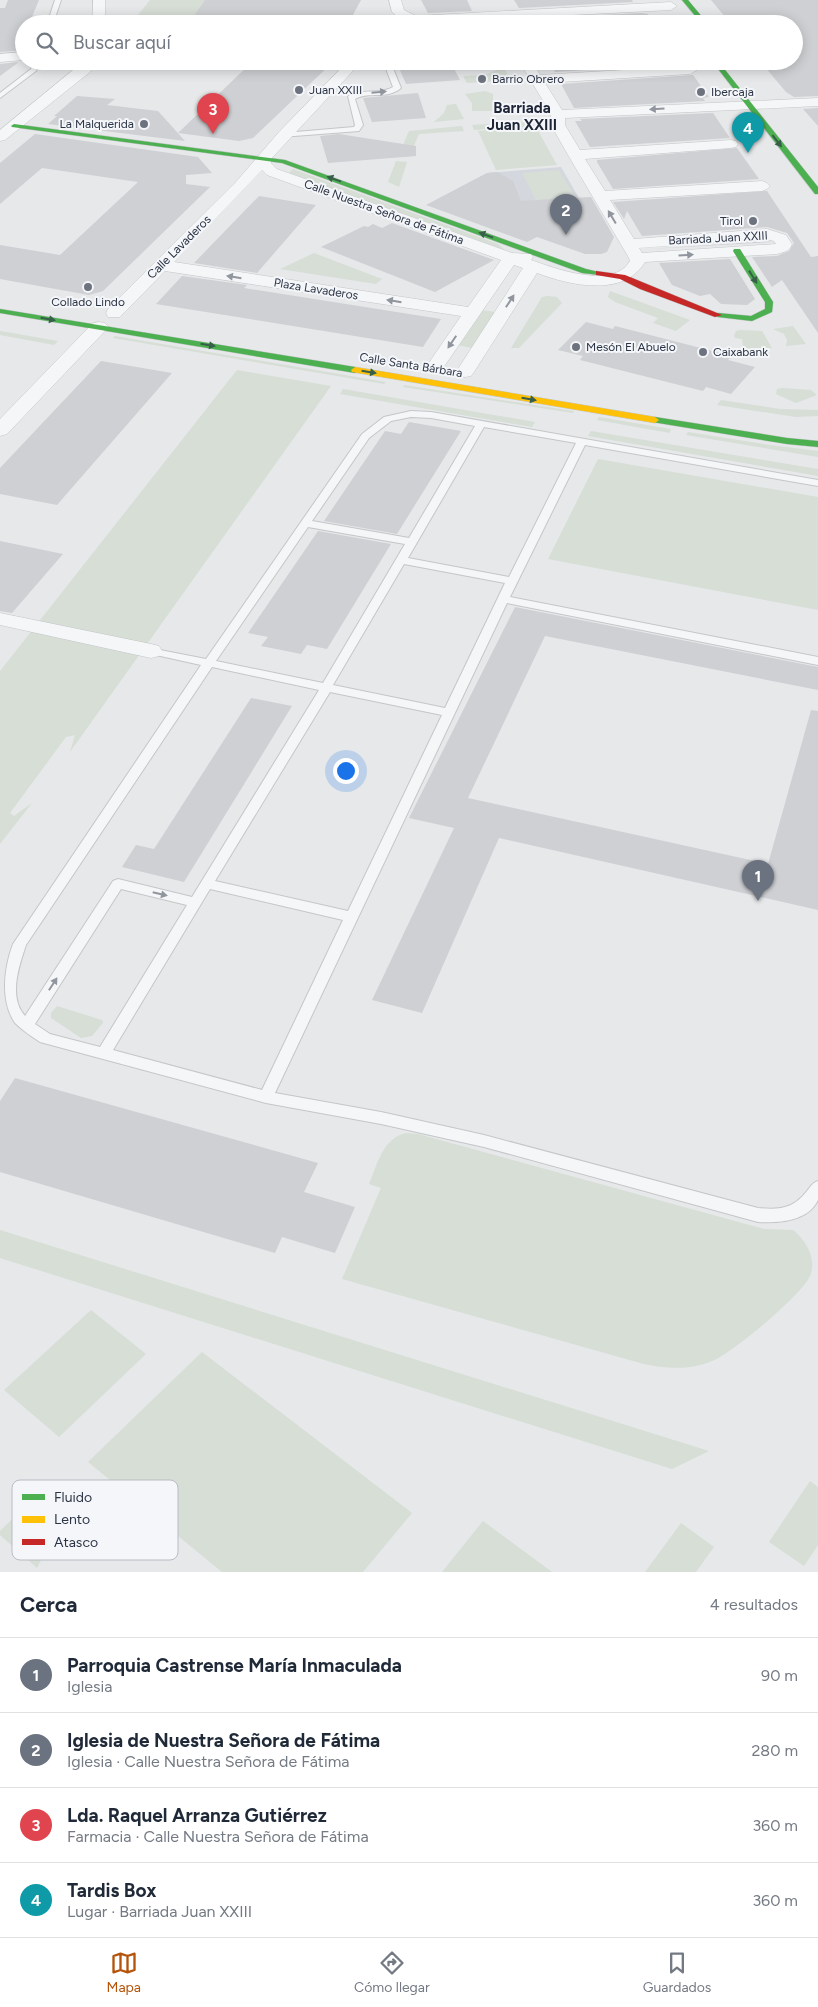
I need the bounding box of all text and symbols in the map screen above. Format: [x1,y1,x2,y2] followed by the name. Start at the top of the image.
[15,15,803,70] search box
[33,29,61,57] icon: search
[73,31,171,54] text: Buscar aquí
[492,72,564,86] place label: Barrio Obrero
[476,73,488,85] marker: Barrio Obrero
[309,83,362,97] place label: Juan XXIII
[293,84,305,96] marker: Juan XXIII
[711,85,754,99] place label: Ibercaja
[695,86,707,98] marker: Ibercaja
[371,88,387,96] one-way arrow
[197,93,229,134] pin: 3
[487,99,557,134] district label: Barriada Juan XXIII
[649,105,665,113] one-way arrow
[732,112,764,153] pin: 4
[60,117,134,131] place label: La Malquerida
[138,118,150,130] marker: La Malquerida
[772,134,782,148] one-way arrow
[326,175,341,183] one-way arrow
[302,177,466,247] street label: Calle Nuestra Señora de Fátima
[550,194,582,235] pin: 2
[608,210,617,223] one-way arrow
[144,212,214,282] street label: Calle Lavaderos
[720,214,743,228] place label: Tirol
[747,215,759,227] marker: Tirol
[668,228,768,248] street label: Barriada Juan XXIII
[479,231,494,238] one-way arrow
[678,251,694,259] one-way arrow
[749,270,758,283] one-way arrow
[225,272,241,280] one-way arrow
[273,275,360,303] street label: Plaza Lavaderos
[82,281,94,293] marker: Collado Lindo
[51,295,125,309] place label: Collado Lindo
[505,295,515,308] one-way arrow
[386,296,402,304] one-way arrow
[40,315,56,323] one-way arrow
[447,335,457,348] one-way arrow
[586,340,676,354] place label: Mesón El Abuelo
[570,341,582,353] marker: Mesón El Abuelo
[201,342,217,350] one-way arrow
[713,345,768,359] place label: Caixabank
[697,346,709,358] marker: Caixabank
[358,350,464,380] street label: Calle Santa Bárbara
[361,368,377,376] one-way arrow
[521,395,537,403] one-way arrow
[333,758,359,784] your location
[742,860,774,901] pin: 1
[153,890,168,898] one-way arrow
[48,977,58,991] one-way arrow
[12,1480,178,1560] legend
[54,1489,92,1506] text: Fluido
[54,1511,90,1528] text: Lento
[54,1534,98,1551] text: Atasco
[20,1592,77,1617] text: Cerca
[710,1595,798,1614] text: 4 resultados
[67,1654,402,1677] text: Parroquia Castrense María Inmaculada
[33,1666,39,1685] text: 1
[761,1666,798,1685] text: 90 m
[67,1677,112,1696] text: Iglesia
[67,1729,380,1752] text: Iglesia de Nuestra Señora de Fátima
[31,1741,41,1760] text: 2
[751,1741,798,1760] text: 280 m
[67,1752,349,1771] text: Iglesia · Calle Nuestra Señora de Fátima
[67,1804,327,1827] text: Lda. Raquel Arranza Gutiérrez
[32,1816,40,1835] text: 3
[752,1816,798,1835] text: 360 m
[67,1827,369,1846] text: Farmacia · Calle Nuestra Señora de Fátima
[67,1879,156,1902] text: Tardis Box
[31,1891,41,1910] text: 4
[752,1891,798,1910] text: 360 m
[67,1902,252,1921] text: Lugar · Barriada Juan XXIII
[107,1949,141,1996] tab: Mapa
[354,1949,430,1996] tab: Cómo llegar
[643,1949,711,1996] tab: Guardados

